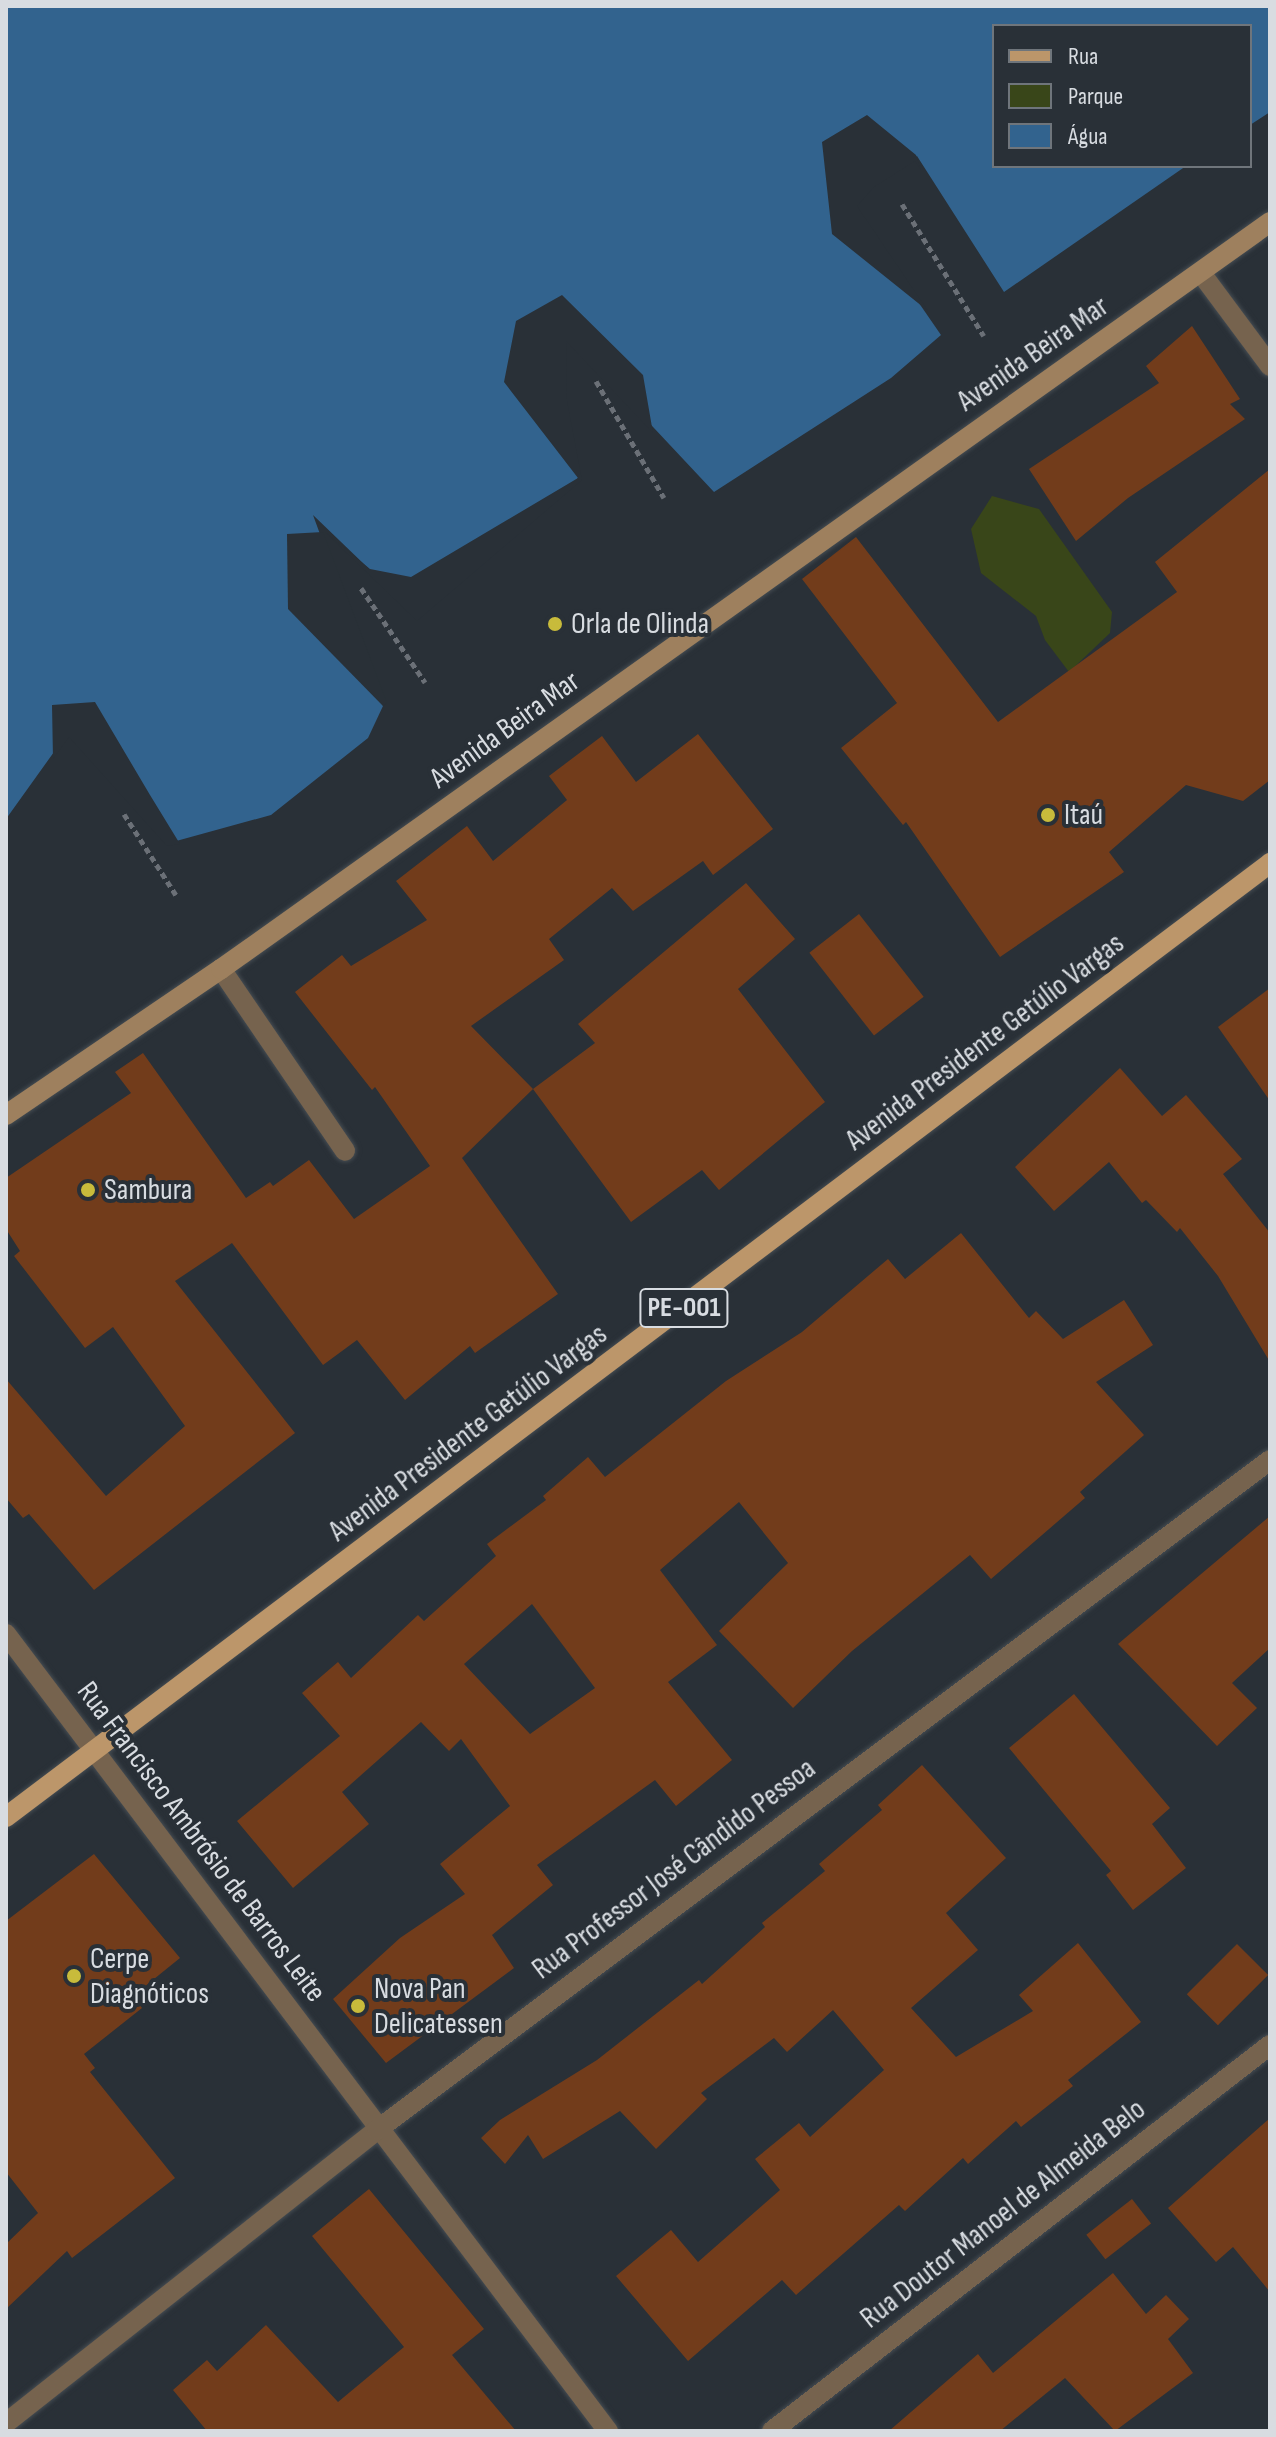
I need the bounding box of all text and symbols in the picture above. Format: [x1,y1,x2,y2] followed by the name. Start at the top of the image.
[992,24,1252,168] legend
[1068,42,1098,71] text: Rua
[1068,82,1123,111] text: Parque
[1068,122,1107,151] text: Água
[950,289,1116,419] street label: Avenida Beira Mar
[571,606,709,642] place label: Orla de Olinda
[546,615,564,633] marker: Orla de Olinda
[423,664,587,796] street label: Avenida Beira Mar
[1064,797,1103,833] place label: Itaú
[1039,806,1057,824] marker: Itaú
[839,926,1131,1158] street label: Avenida Presidente Getúlio Vargas
[104,1172,192,1208] place label: Sambura
[79,1181,97,1199] marker: Sambura
[638,1284,730,1332] road number: PE-001
[322,1317,614,1549] street label: Avenida Presidente Getúlio Vargas
[69,1675,333,2009] street label: Rua Francisco Ambrósio de Barros Leite
[525,1751,823,1987] street label: Rua Professor José Cândido Pessoa
[90,1941,209,2012] place label: Cerpe Diagnóticos
[65,1967,83,1985] marker: Cerpe Diagnóticos
[374,1971,503,2042] place label: Nova Pan Delicatessen
[349,1997,367,2015] marker: Nova Pan Delicatessen
[853,2092,1153,2336] street label: Rua Doutor Manoel de Almeida Belo

